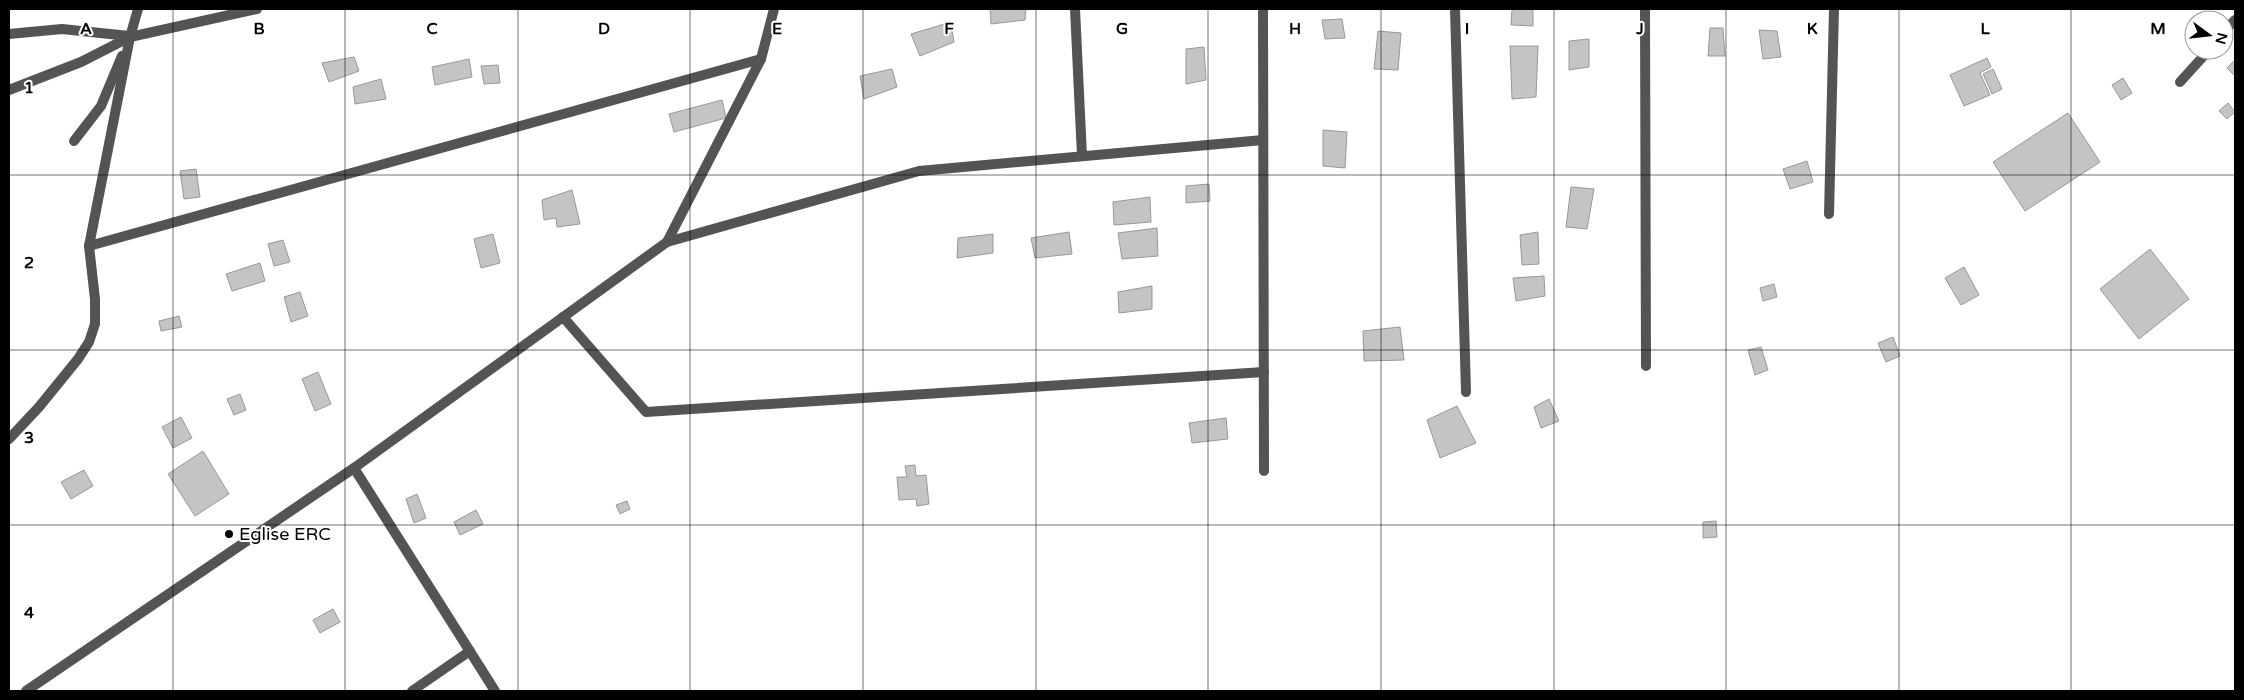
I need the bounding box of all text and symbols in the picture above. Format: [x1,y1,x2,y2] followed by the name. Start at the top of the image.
[2184,10,2234,60] north arrow
[80,19,92,39] text: A
[253,19,265,39] text: B
[426,19,438,39] text: C
[598,19,610,39] text: D
[772,19,782,39] text: E
[944,19,954,39] text: F
[1116,19,1128,39] text: G
[1289,19,1301,39] text: H
[1465,19,1469,39] text: I
[1635,19,1644,39] text: J
[1807,19,1818,39] text: K
[1980,19,1990,39] text: L
[2150,19,2166,39] text: M
[2211,31,2231,46] text: N
[24,78,34,98] text: 1
[24,253,34,273] text: 2
[24,428,34,448] text: 3
[239,523,331,545] place label: Eglise ERC
[223,528,235,540] marker: Eglise ERC
[24,603,34,623] text: 4

